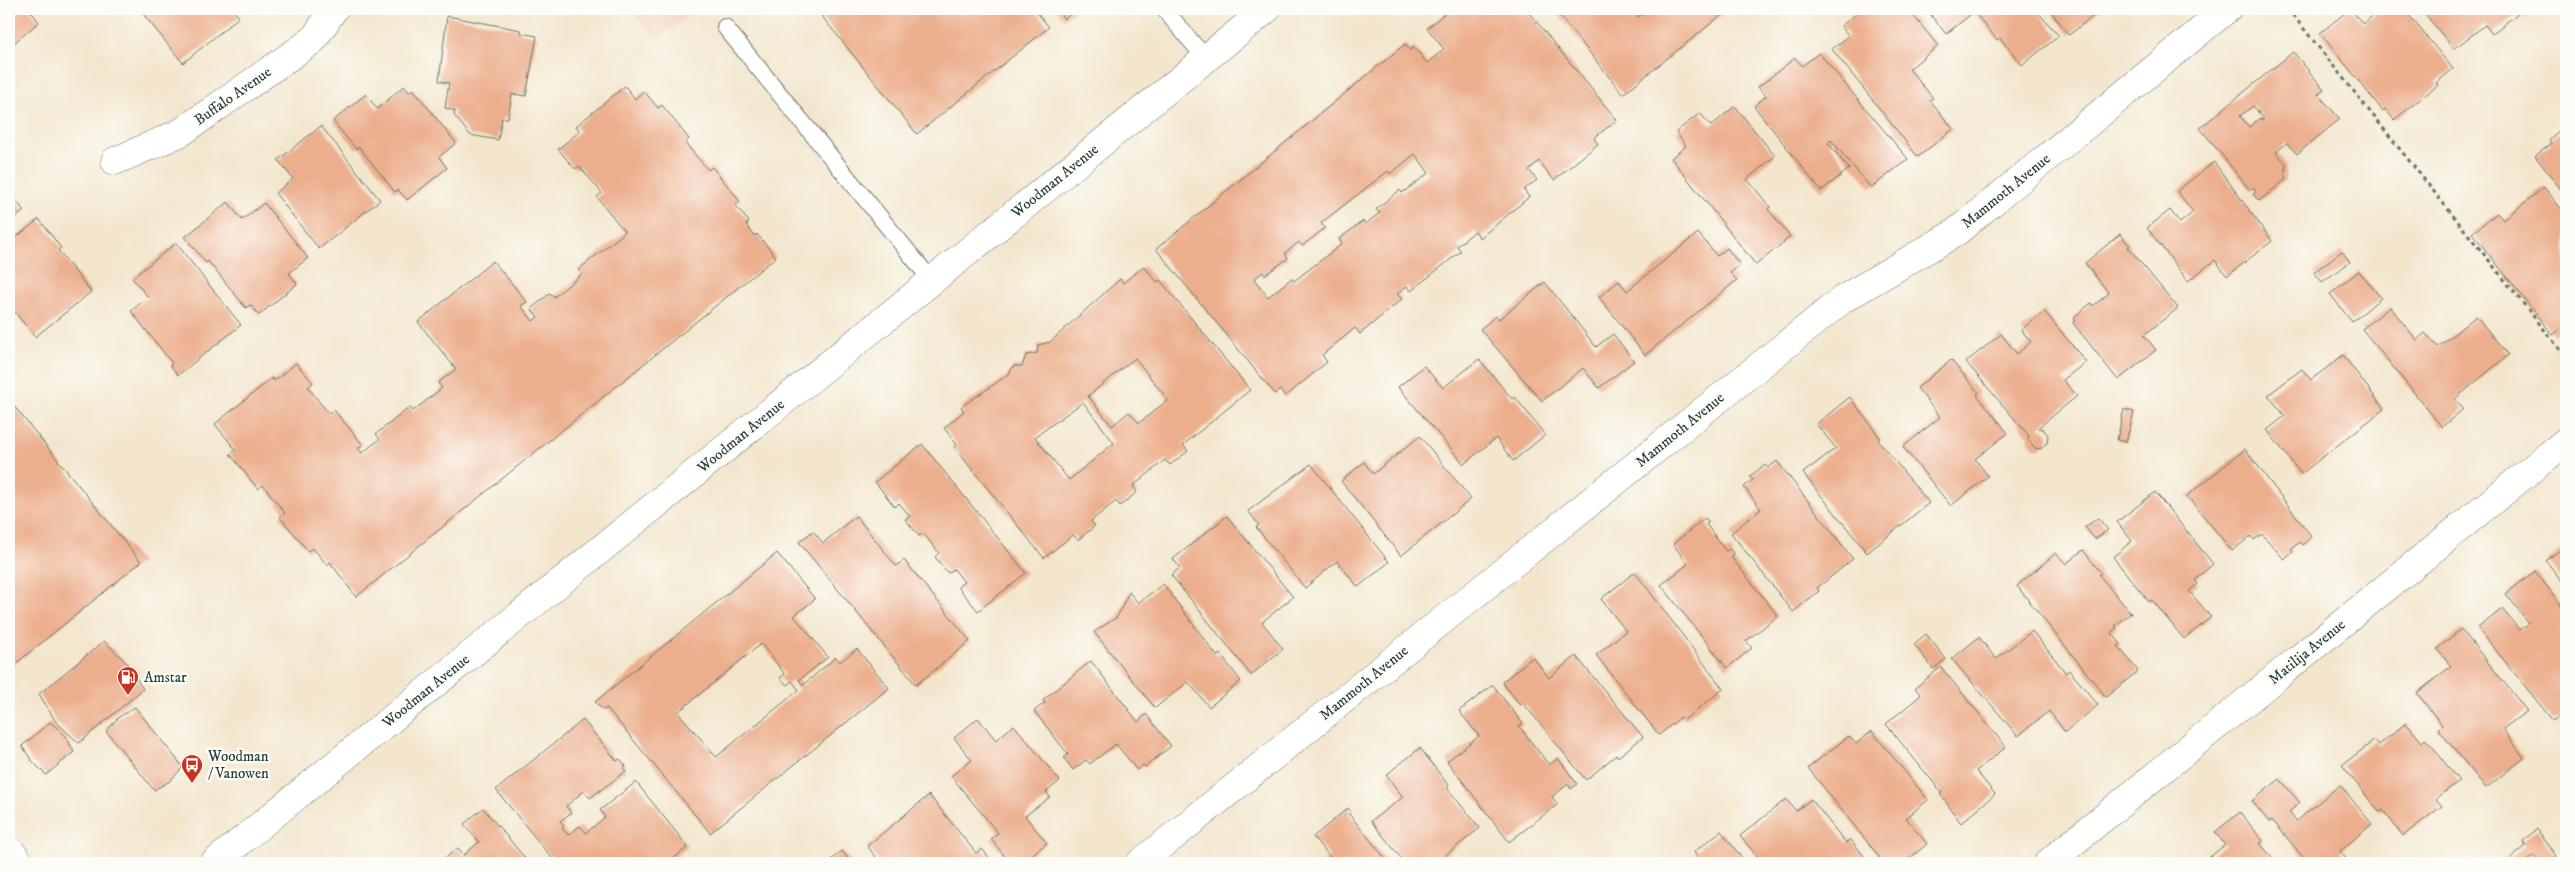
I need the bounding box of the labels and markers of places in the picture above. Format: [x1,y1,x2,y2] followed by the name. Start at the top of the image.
[116,665,140,696] fuel station icon: Amstar
[144,668,187,687] place label: Amstar
[207,747,269,783] place label: Woodman / Vanowen
[180,753,204,784] bus stop icon: Woodman / Vanowen

